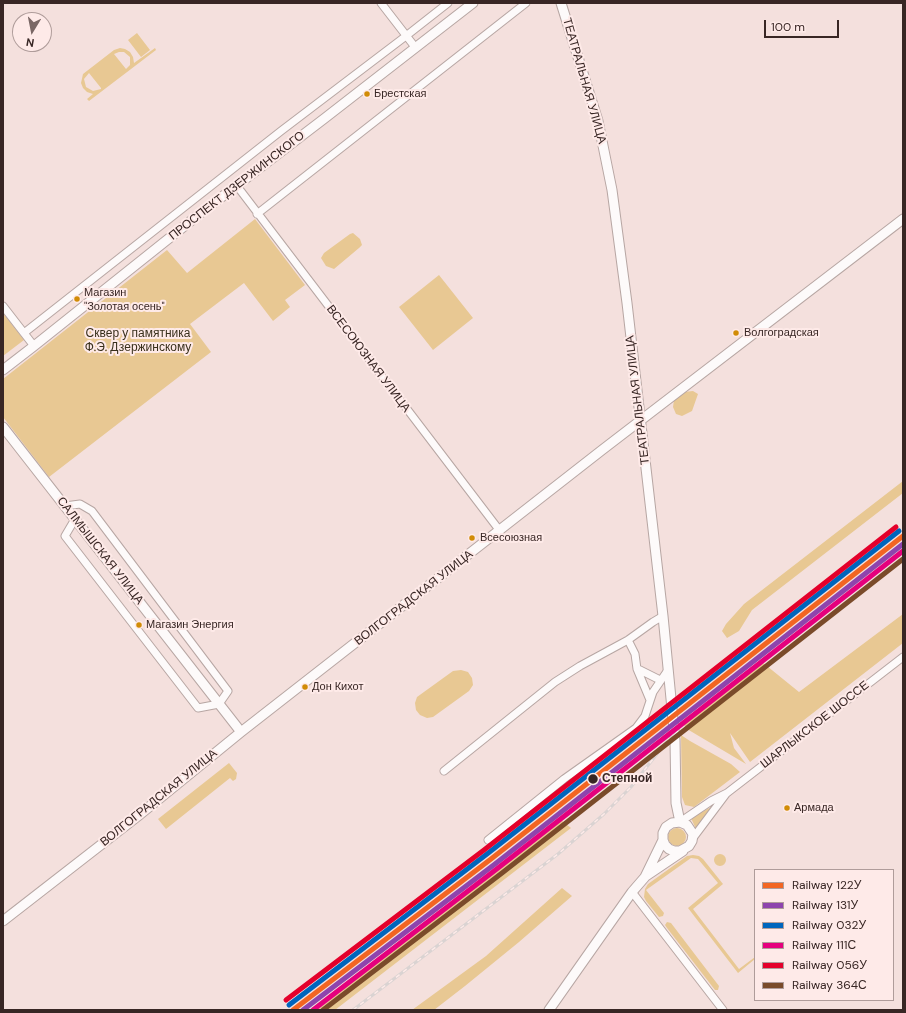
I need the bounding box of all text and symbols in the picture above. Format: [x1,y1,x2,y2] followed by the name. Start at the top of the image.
[12,12,52,52] north arrow
[766,12,841,38] scale bar
[559,16,609,146] street label: ТЕАТРАЛЬНАЯ УЛИЦА
[771,19,805,35] text: 100 m
[25,35,35,50] text: N
[374,87,426,101] place label: Брестская
[362,89,372,99] marker: Брестская
[166,129,308,243] street label: ПРОСПЕКТ ДЗЕРЖИНСКОГО
[84,286,165,312] place label: Магазин "Золотая осень"
[72,294,82,304] marker: Магазин "Золотая осень"
[323,303,413,415] street label: ВСЕСОЮЗНАЯ УЛИЦА
[744,326,819,340] place label: Волгоградская
[85,327,191,355] park label: Сквер у памятника Ф.Э. Дзержинскому
[731,328,741,338] marker: Волгоградская
[623,335,653,465] street label: ТЕАТРАЛЬНАЯ УЛИЦА
[54,494,146,608] street label: САЛМЫШСКАЯ УЛИЦА
[480,531,542,545] place label: Всесоюзная
[467,533,477,543] marker: Всесоюзная
[352,547,476,649] street label: ВОЛГОГРАДСКАЯ УЛИЦА
[146,618,234,632] place label: Магазин Энергия
[134,620,144,630] marker: Магазин Энергия
[758,678,872,772] street label: ШАРЛЫКСКОЕ ШОССЕ
[312,680,364,694] place label: Дон Кихот
[300,682,310,692] marker: Дон Кихот
[98,746,220,850] street label: ВОЛГОГРАДСКАЯ УЛИЦА
[586,772,600,786] marker: Степной
[602,772,652,786] place label: Степной
[794,801,834,815] place label: Армада
[782,803,792,813] marker: Армада
[754,869,894,1001] legend
[792,877,861,893] text: Railway 122У
[792,897,858,913] text: Railway 131У
[792,917,866,933] text: Railway 032У
[792,937,856,953] text: Railway 111С
[792,957,867,973] text: Railway 056У
[792,977,867,993] text: Railway 364С

